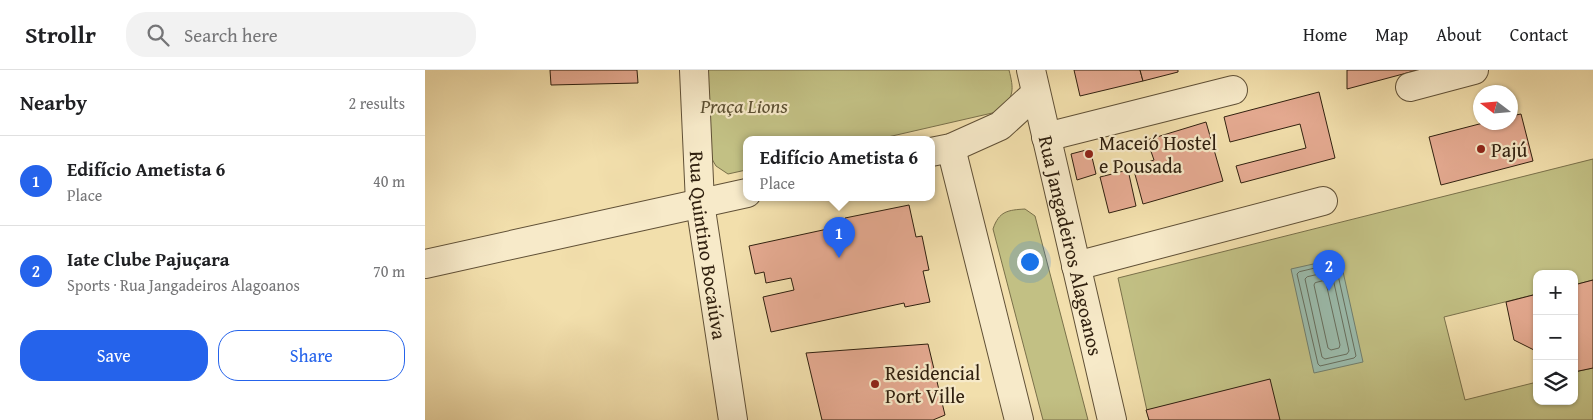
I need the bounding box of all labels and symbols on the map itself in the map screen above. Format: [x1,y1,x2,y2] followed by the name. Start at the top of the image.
[1473,85,1518,130] north arrow
[699,91,788,120] park label: Praça Lions
[1099,128,1217,180] place label: Maceió Hostel e Pousada
[1032,132,1111,358] street label: Rua Jangadeiros Alagoanos
[1491,135,1528,164] place label: Pajú
[1475,143,1487,155] marker: Pajú
[1083,148,1095,160] marker: Maceió Hostel e Pousada
[683,150,735,342] street label: Rua Quintino Bocaiúva
[823,217,855,258] pin: 1
[1017,249,1043,275] your location
[1313,250,1345,291] pin: 2
[885,358,981,410] place label: Residencial Port Ville
[869,378,881,390] marker: Residencial Port Ville

